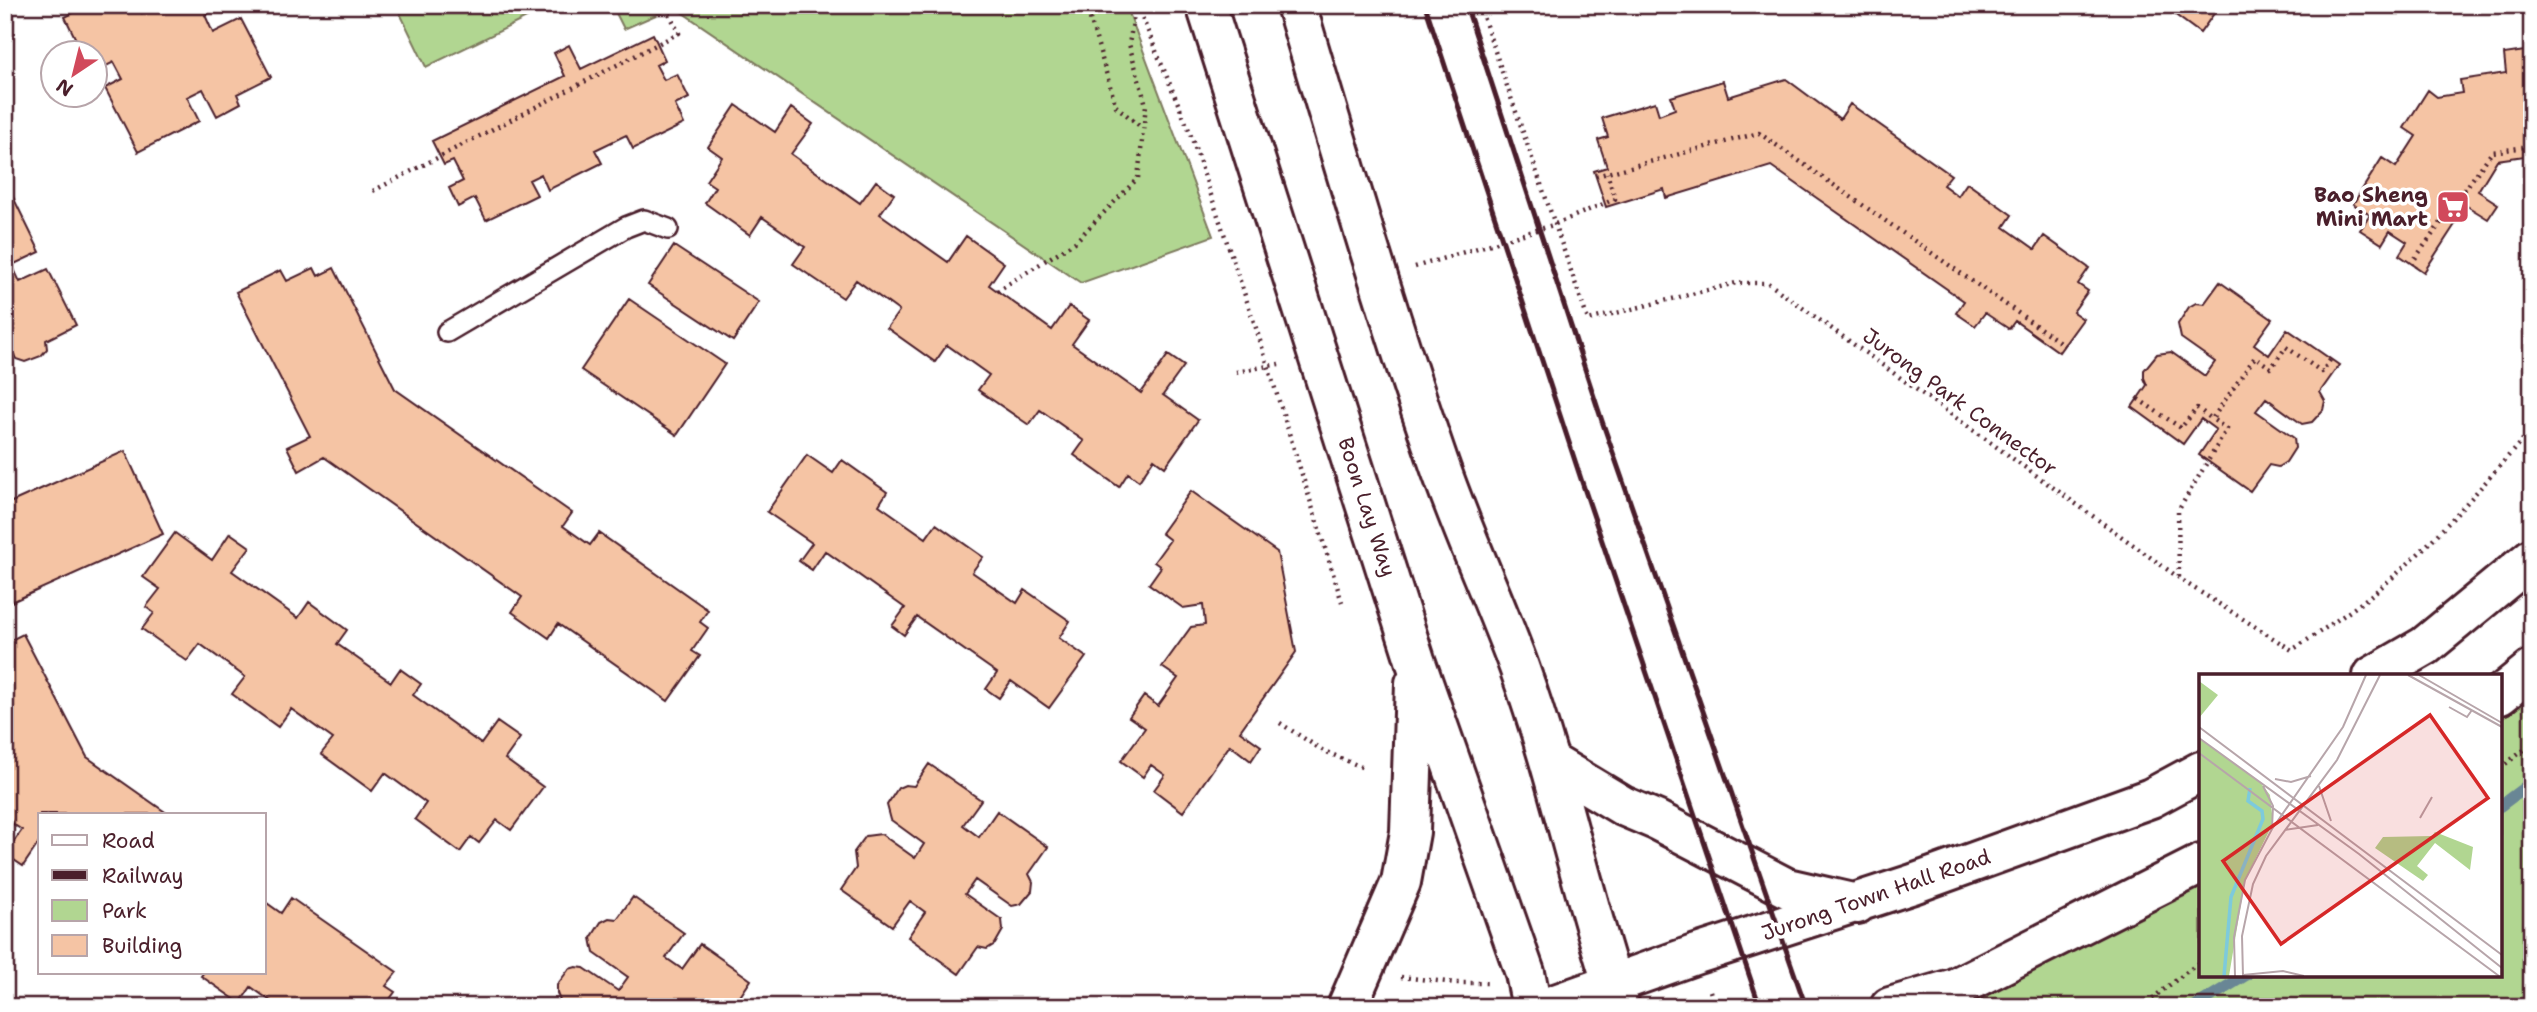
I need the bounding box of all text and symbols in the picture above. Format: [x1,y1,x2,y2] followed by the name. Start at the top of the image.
[38,38,108,108] north arrow
[51,73,78,102] text: N
[2314,181,2428,233] place label: Bao Sheng Mini Mart
[2434,188,2472,226] supermarket icon: Bao Sheng Mini Mart
[1857,322,2063,482] street label: Jurong Park Connector
[1331,434,1403,580] street label: Boon Lay Way
[2199,674,2502,977] inset map
[38,813,266,974] legend
[102,827,155,855] text: Road
[1758,843,1994,947] street label: Jurong Town Hall Road
[102,862,184,890] text: Railway
[102,897,147,925] text: Park
[102,932,182,960] text: Building

